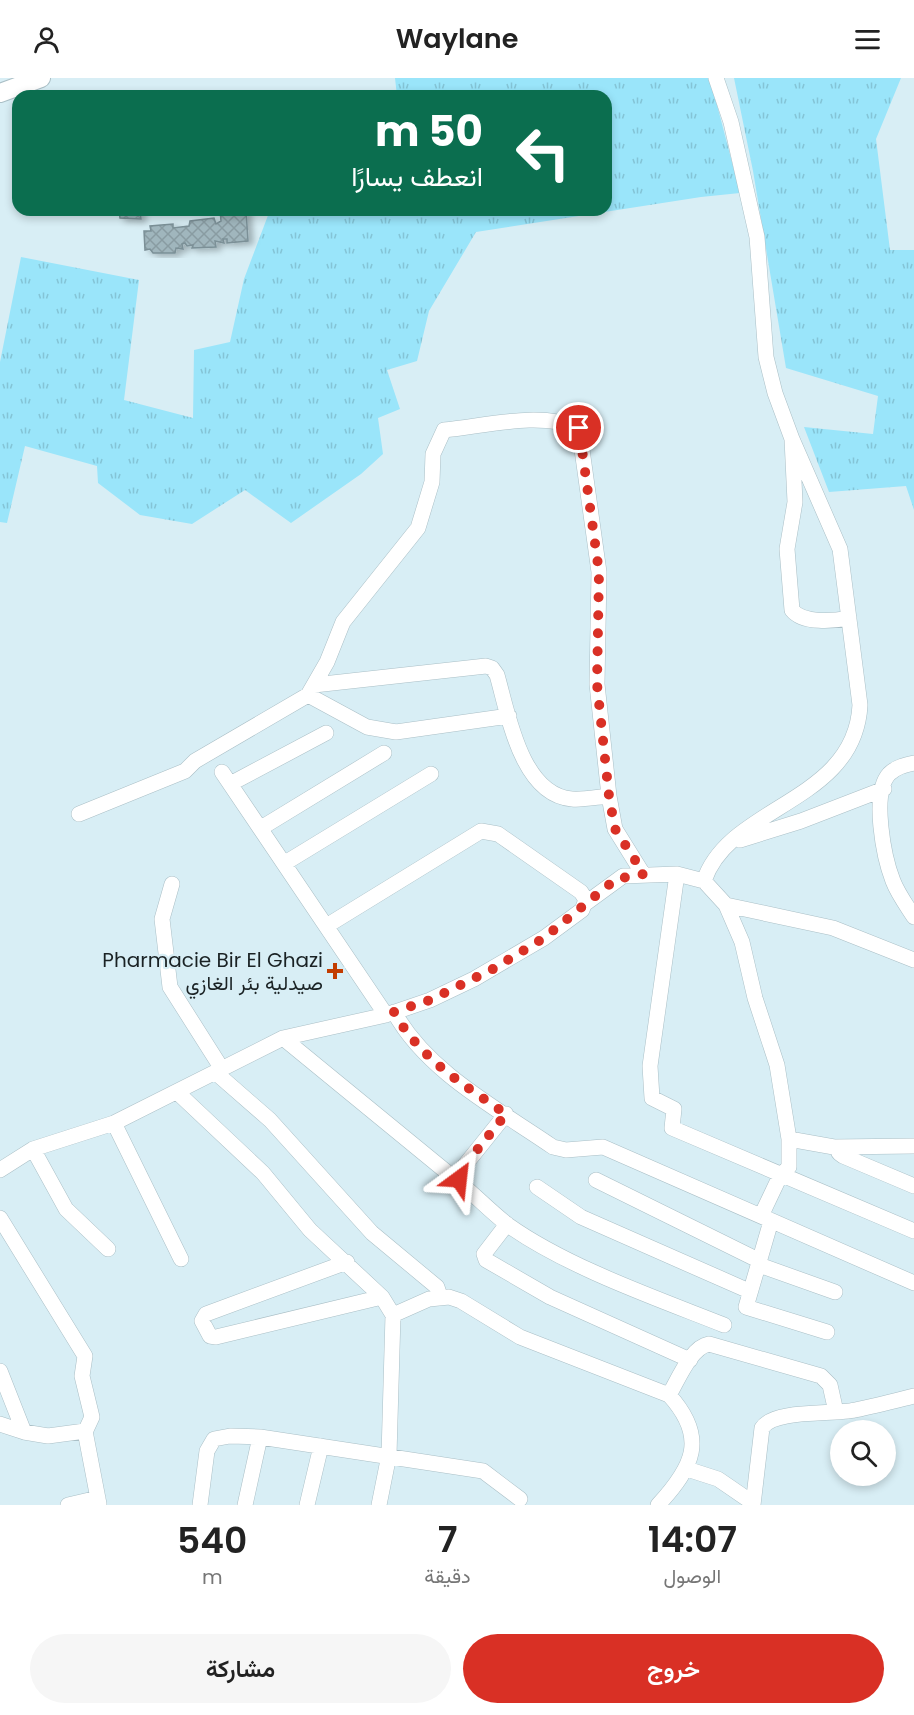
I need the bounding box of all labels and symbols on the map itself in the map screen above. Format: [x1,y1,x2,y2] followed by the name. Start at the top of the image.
[553,402,604,453] pin
[102,946,323,1000] place label: Pharmacie Bir El Ghazi صيدلية بئر الغازي
[328,964,342,978] marker: Pharmacie Bir El Ghazi صيدلية بئر الغازي
[427,1147,491,1211] position arrow

